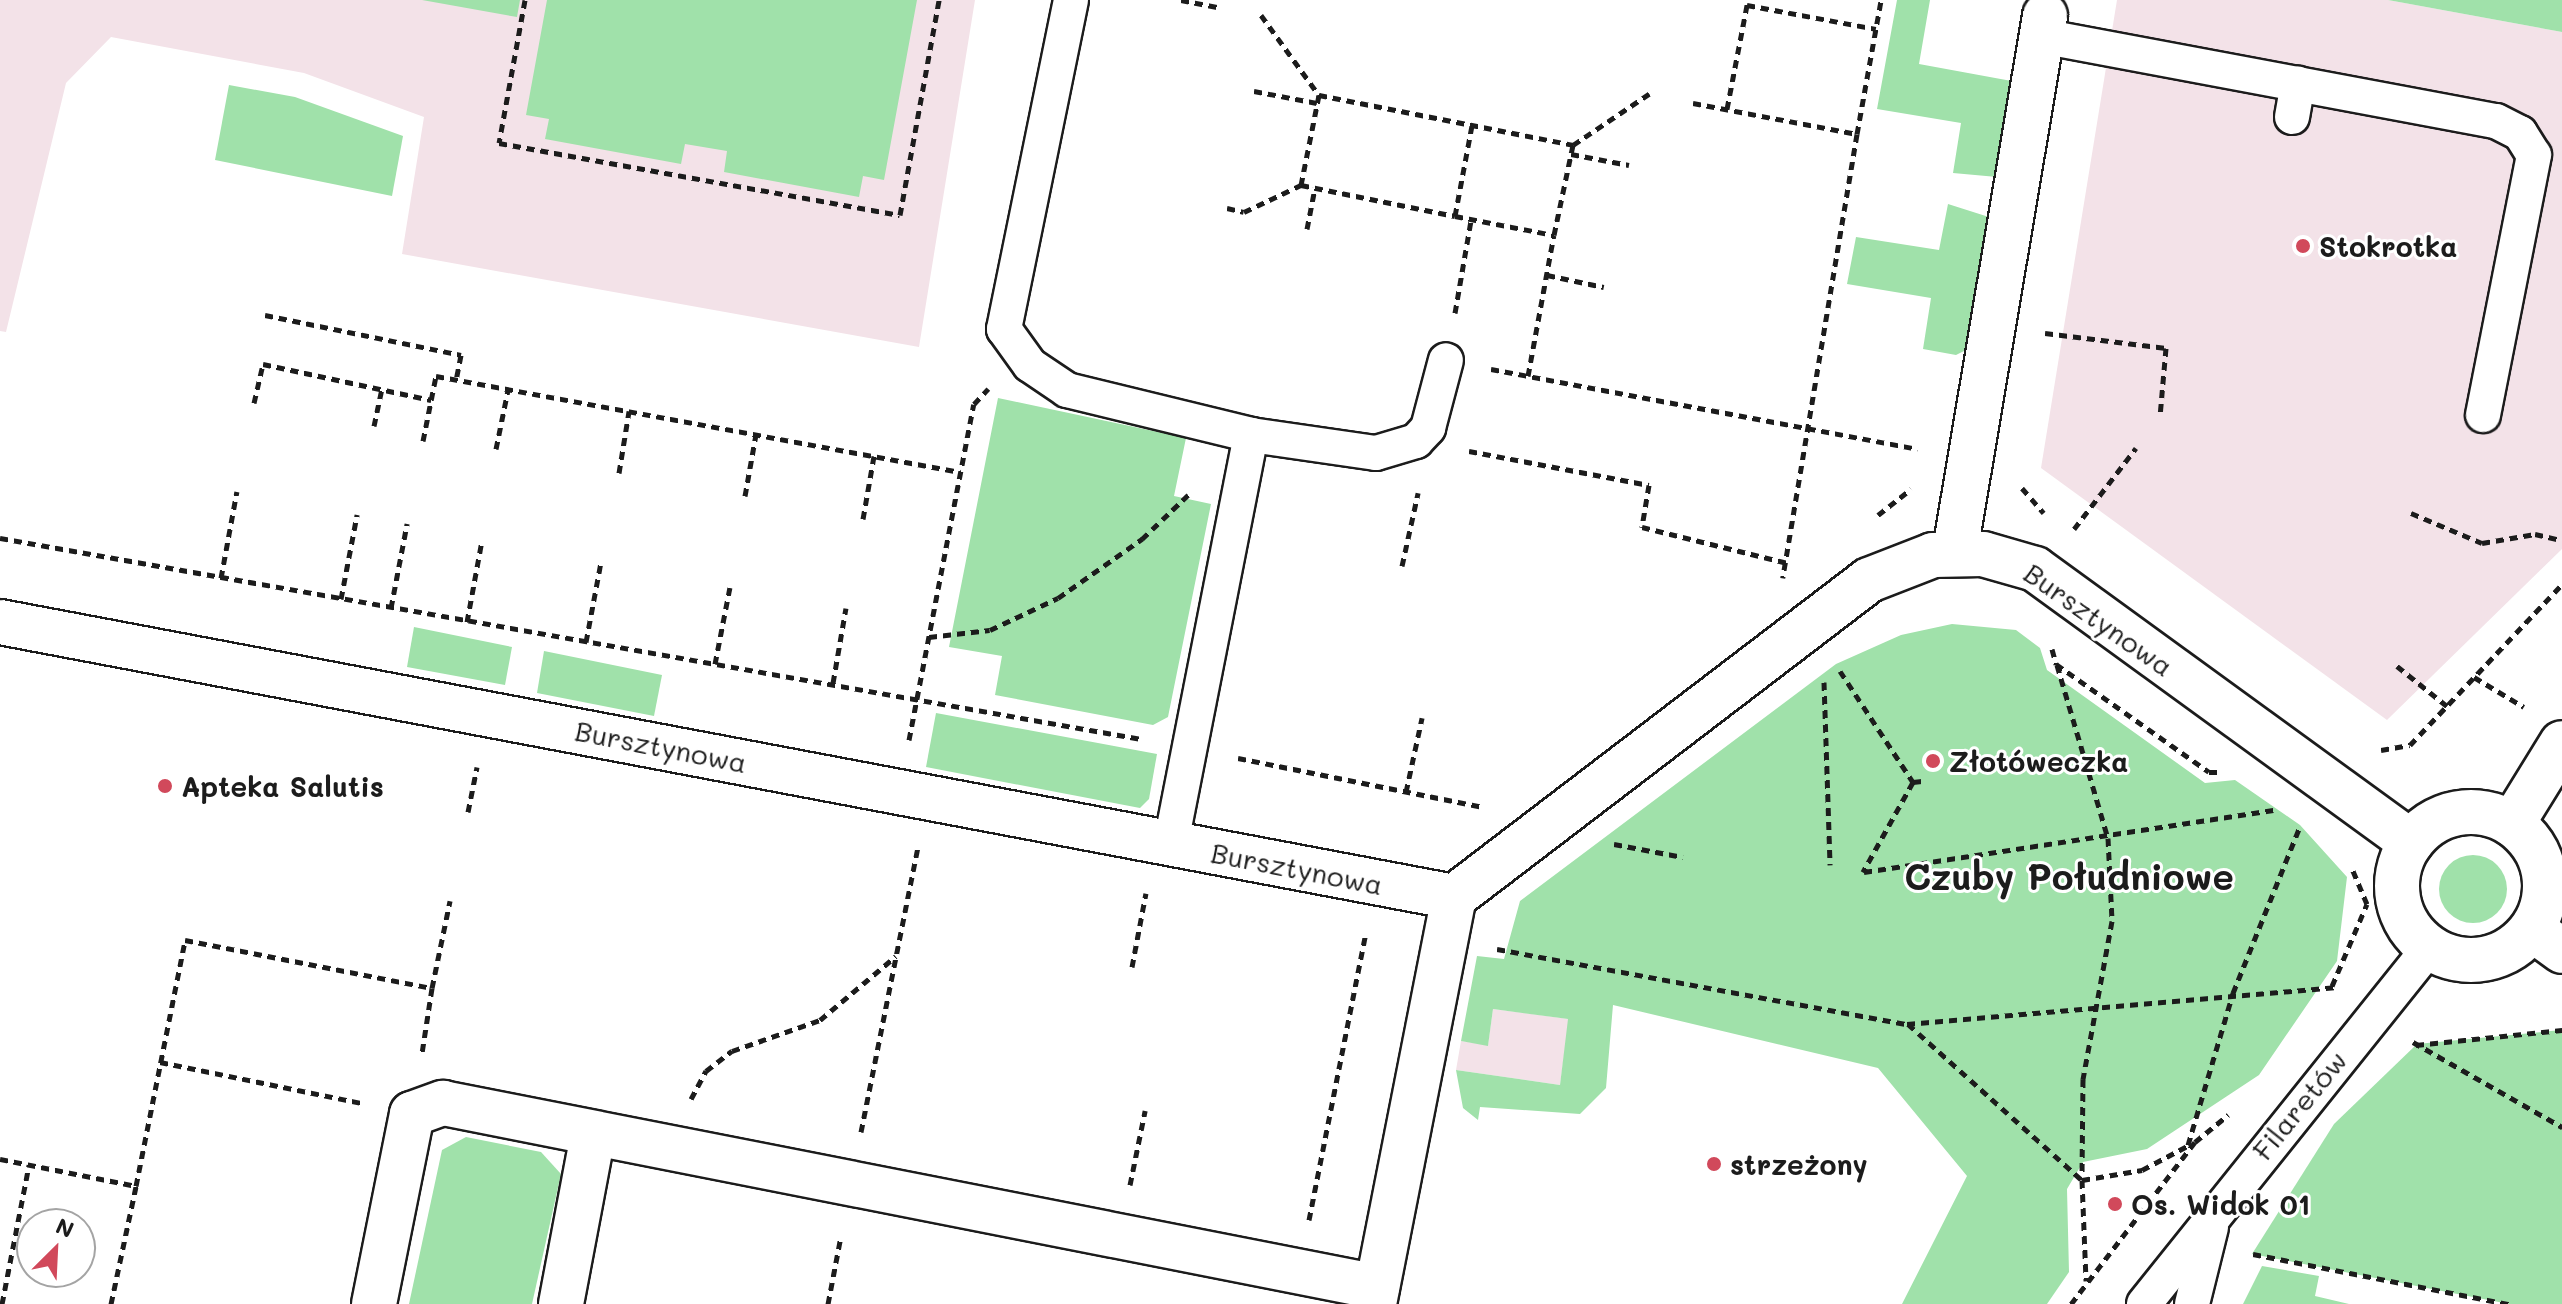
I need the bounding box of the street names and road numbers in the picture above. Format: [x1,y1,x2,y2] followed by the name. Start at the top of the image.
[2018,555,2180,683] street label: Bursztynowa
[572,713,750,779] street label: Bursztynowa
[1208,835,1386,901] street label: Bursztynowa
[2245,1044,2353,1166] street label: Filaretów

